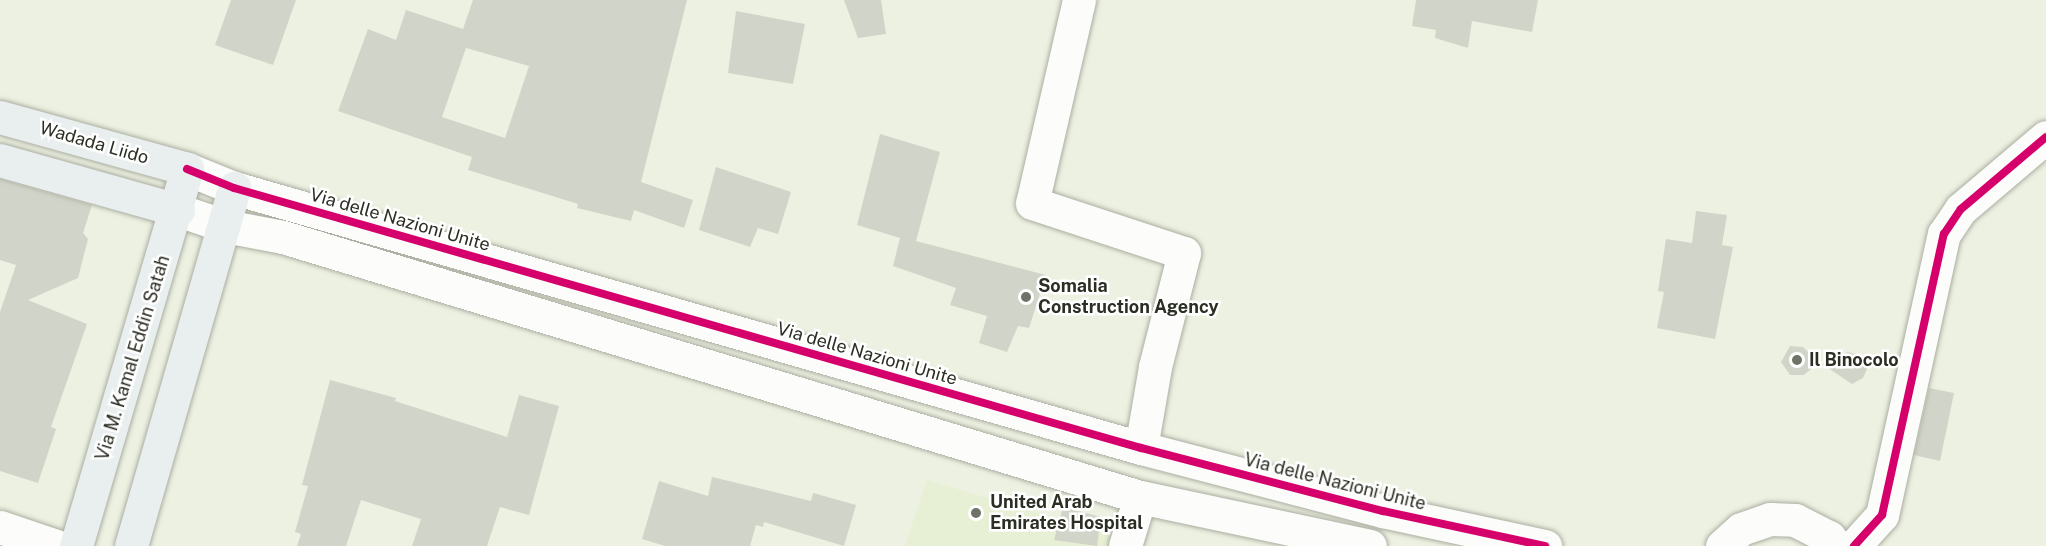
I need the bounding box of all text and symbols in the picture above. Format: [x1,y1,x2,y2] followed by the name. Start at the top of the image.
[37,117,151,169] street label: Wadada Liido
[307,184,493,256] street label: Via delle Nazioni Unite
[91,253,175,463] street label: Via M. Kamal Eddin Satah
[1038,276,1219,318] place label: Somalia Construction Agency
[1019,290,1033,304] marker: Somalia Construction Agency
[774,318,960,390] street label: Via delle Nazioni Unite
[1809,349,1899,371] place label: Il Binocolo
[1790,353,1804,367] marker: Il Binocolo
[1242,449,1428,515] street label: Via delle Nazioni Unite
[990,492,1143,534] place label: United Arab Emirates Hospital
[967,504,985,522] marker: United Arab Emirates Hospital

